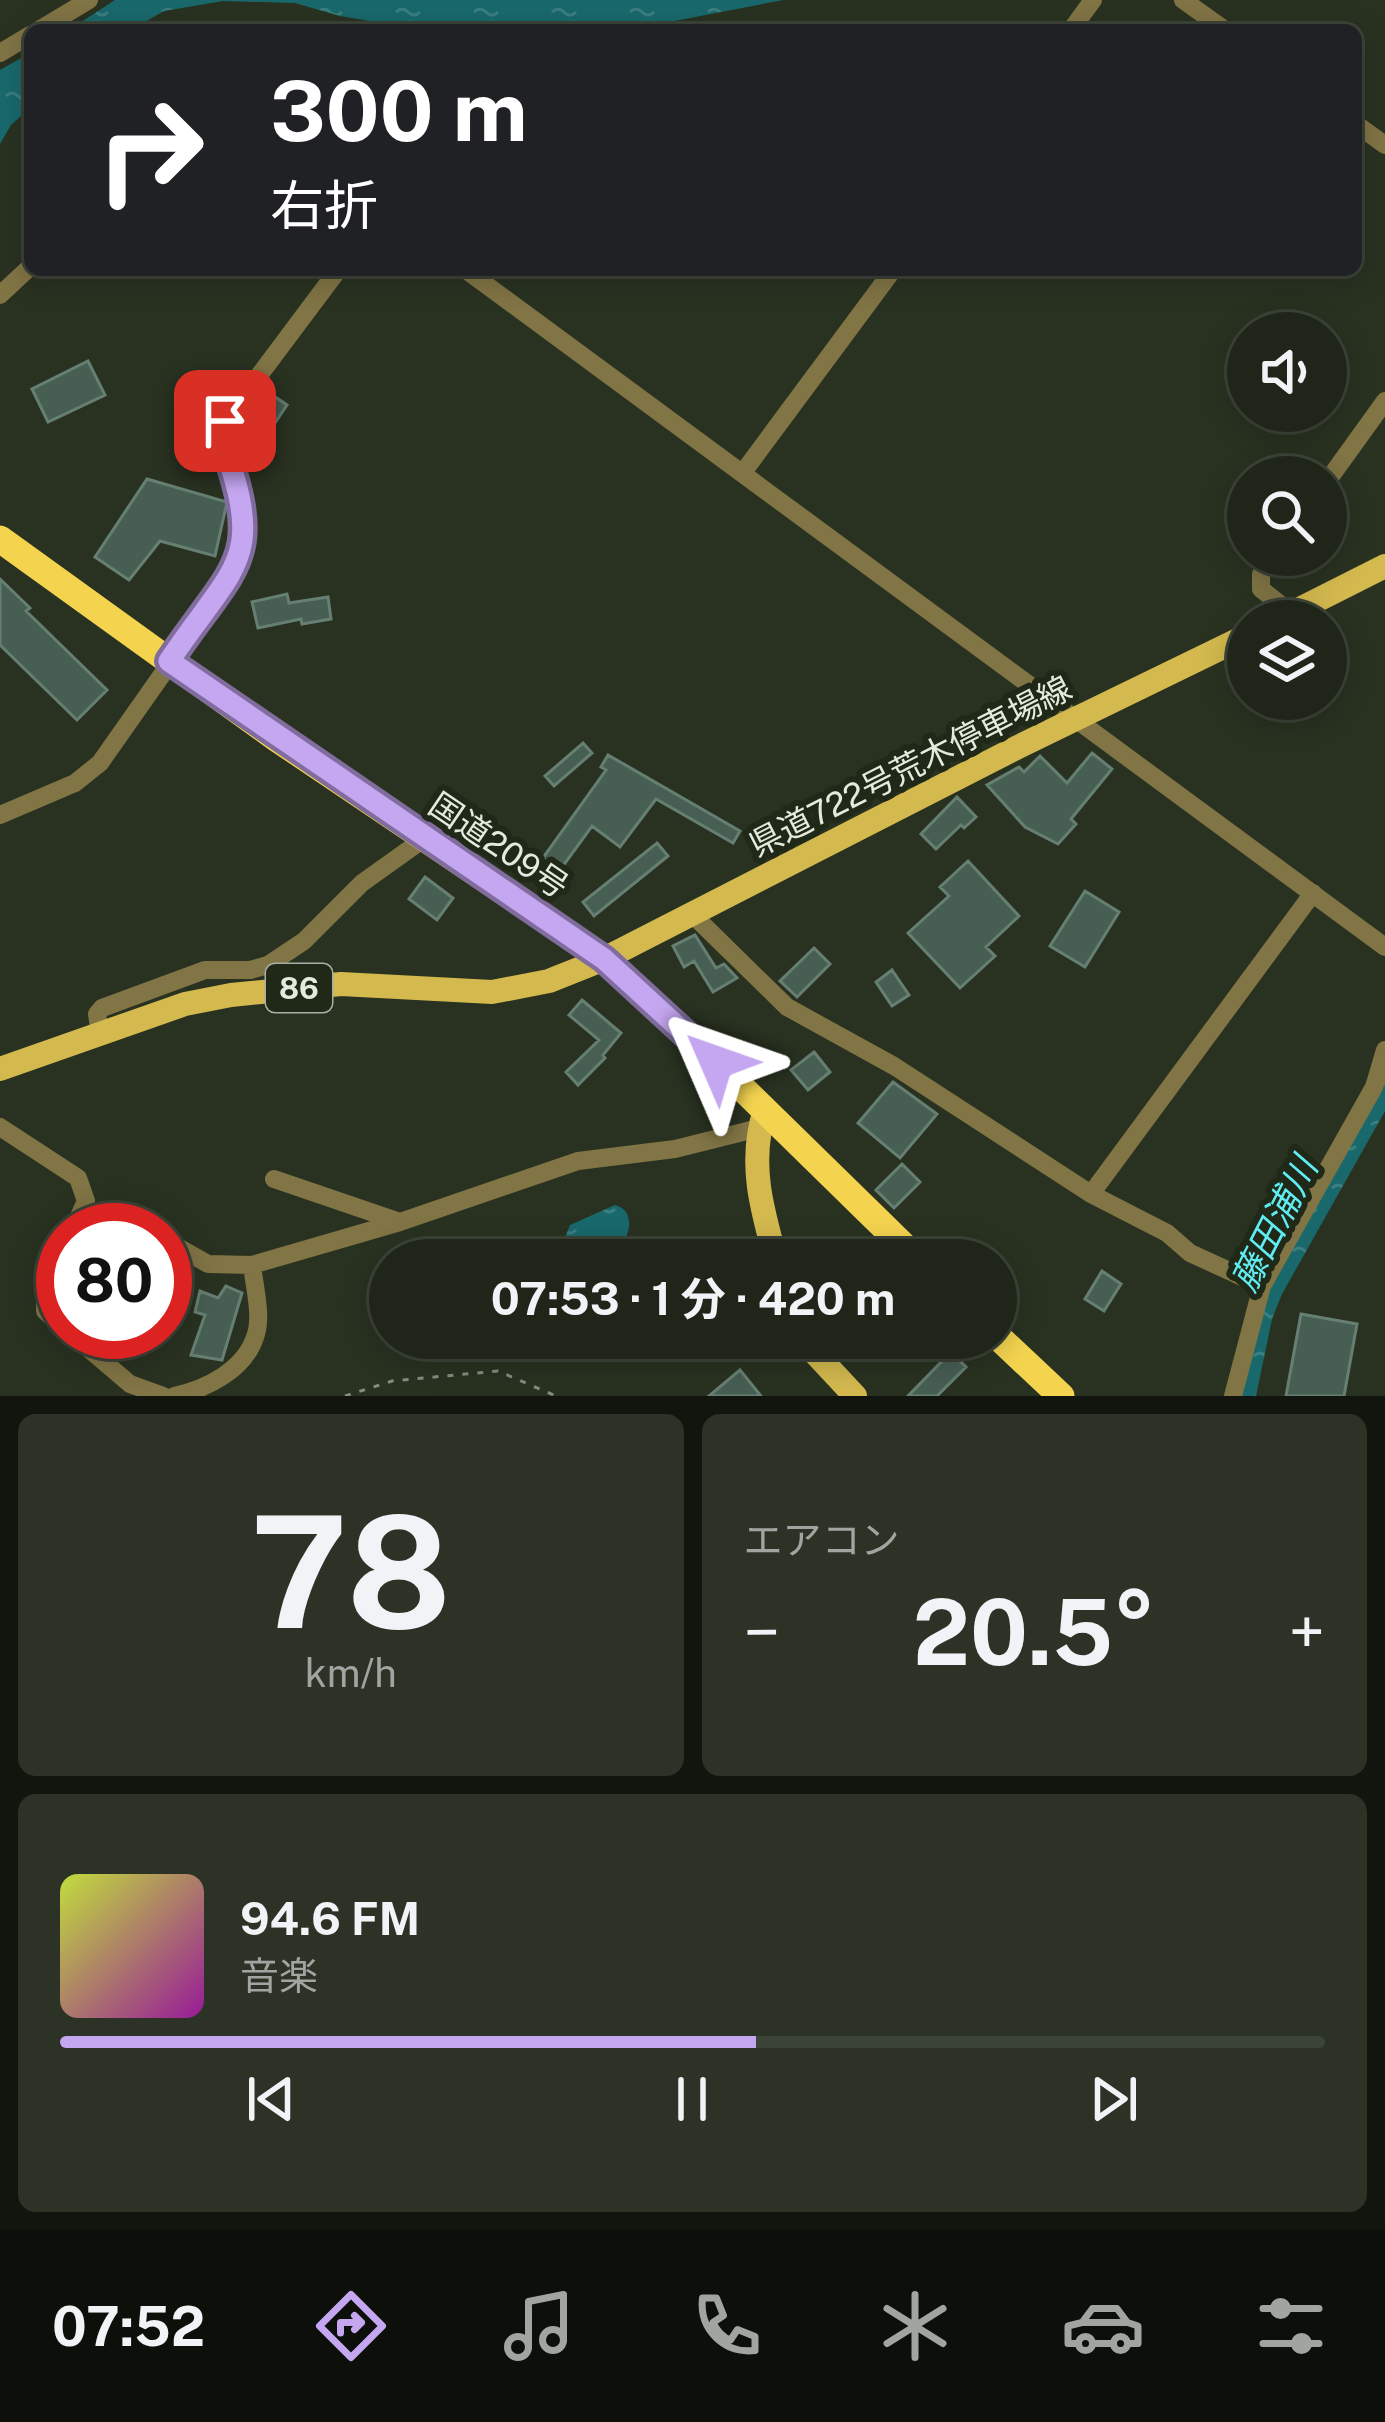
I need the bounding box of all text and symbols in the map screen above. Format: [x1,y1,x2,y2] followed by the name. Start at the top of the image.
[270,61,528,160] text: 300 m
[72,72,228,228] icon: right
[270,174,378,237] text: 右折
[1227,312,1347,720] map controls
[1227,312,1347,432] button: sound
[174,370,276,472] pin
[192,388,258,454] icon: arrive
[1227,456,1347,576] button: search
[1227,600,1347,720] button: layers
[743,668,1077,864] street label: 県道722号荒木停車場線
[422,785,576,905] street label: 国道209号
[266,964,332,1012] road number: 86
[653,999,779,1125] position arrow
[1223,1147,1327,1298] water label: 藤田浦川
[36,1203,192,1359] speed limit sign: 80
[491,1272,895,1325] text: 07:53 · 1 分 · 420 m
[250,1480,451,1663] text: 78
[744,1517,900,1563] text: エアコン
[913,1579,1156,1685] text: 20.5°
[744,1593,780,1671] text: −
[1288,1593,1325,1671] text: +
[305,1650,397,1696] text: km/h
[240,1892,420,1945] text: 94.6 FM
[240,1953,318,1999] text: 音楽
[238,2066,304,2132] icon: previous
[659,2066,725,2132] icon: pause
[1081,2066,1147,2132] icon: next
[309,2284,393,2368] icon: directions
[497,2284,581,2368] icon: music
[685,2284,769,2368] icon: phone
[873,2284,957,2368] icon: climate
[1061,2284,1145,2368] icon: car
[1249,2284,1333,2368] icon: filters
[52,2295,205,2358] text: 07:52

